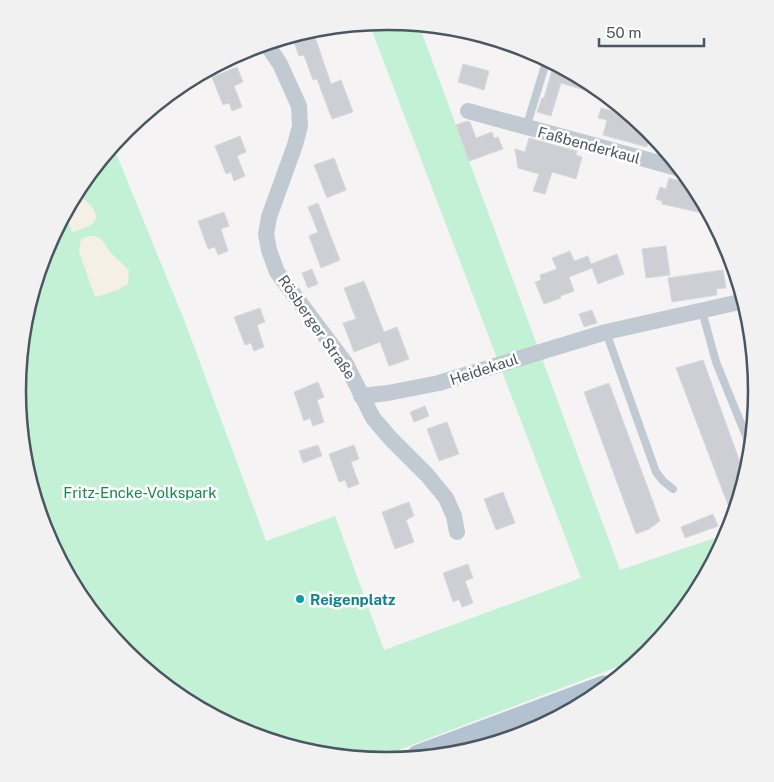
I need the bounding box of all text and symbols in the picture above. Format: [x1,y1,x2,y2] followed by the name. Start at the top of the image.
[599,15,704,47] scale bar
[606,24,641,41] text: 50 m
[536,123,642,167] street label: Faßbenderkaul
[275,272,359,382] street label: Rösberger Straße
[448,350,520,388] street label: Heidekaul
[63,484,217,501] park label: Fritz-Encke-Volkspark
[310,591,395,608] place label: Reigenplatz
[294,593,306,605] marker: Reigenplatz

